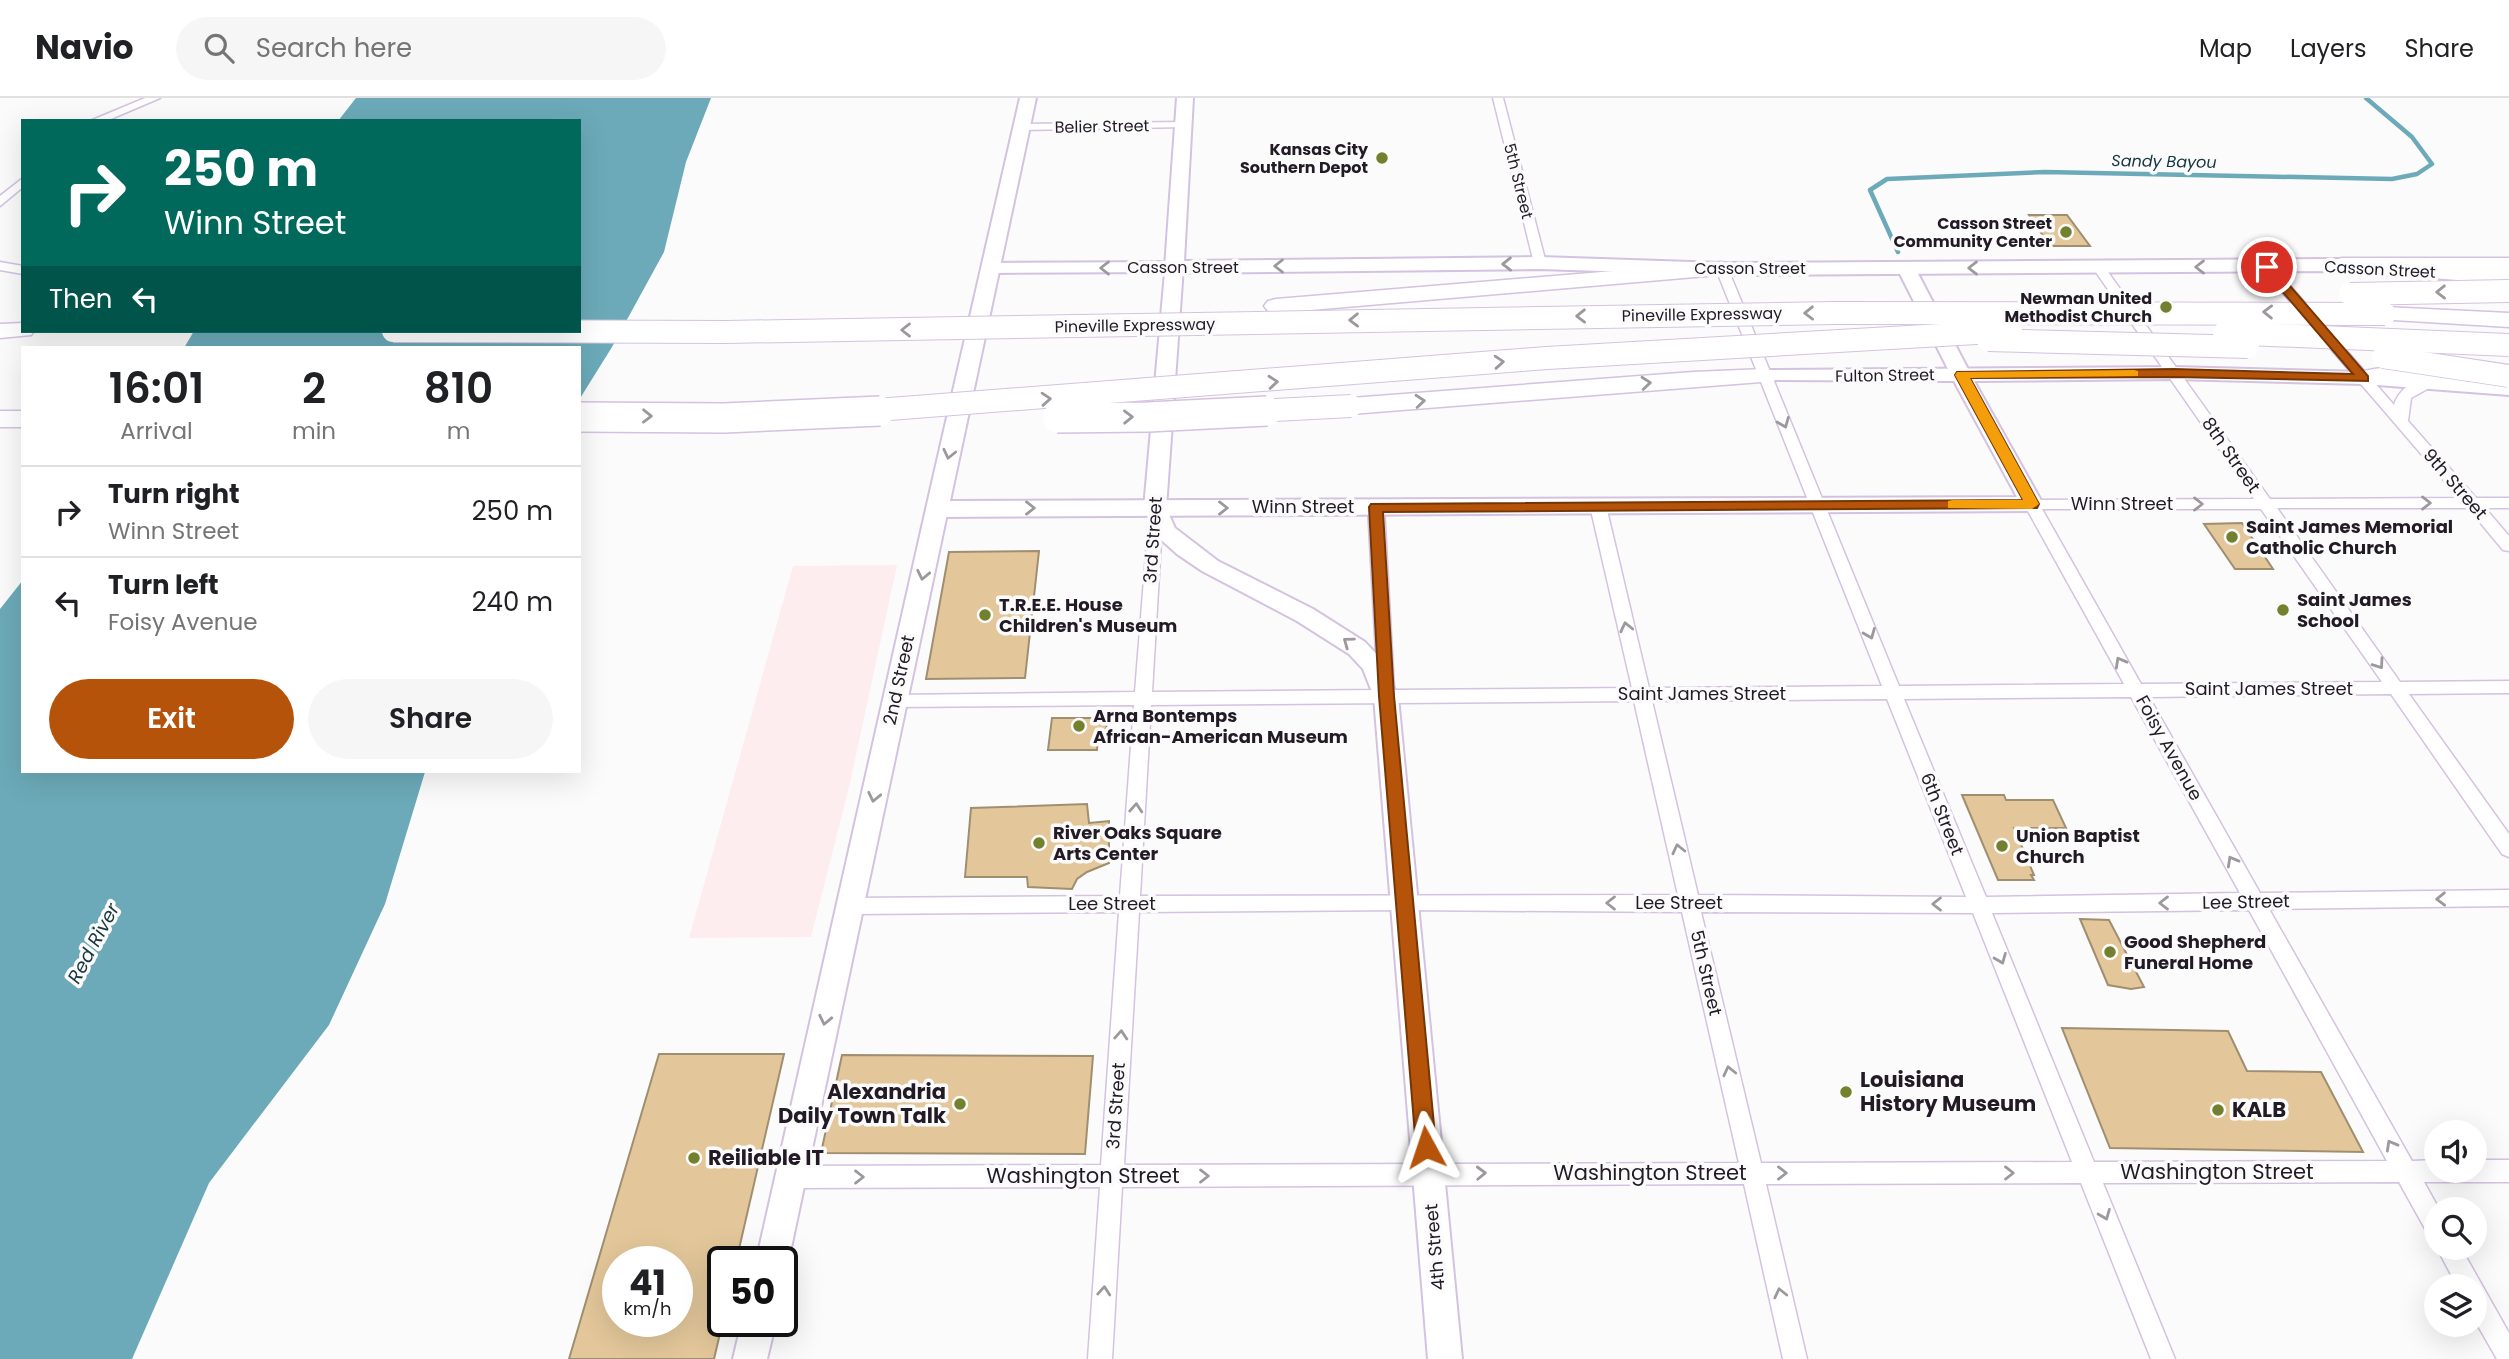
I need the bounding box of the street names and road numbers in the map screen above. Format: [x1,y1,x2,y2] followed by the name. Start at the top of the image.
[1055,114,1150,139] street label: Belier Street
[1498,141,1539,222] street label: 5th Street
[2324,255,2436,284] street label: Casson Street
[1127,256,1239,279] street label: Casson Street
[1694,257,1806,280] street label: Casson Street
[1622,302,1782,327] street label: Pineville Expressway
[1055,313,1215,338] street label: Pineville Expressway
[1835,363,1935,388] street label: Fulton Street
[2196,412,2267,497] street label: 8th Street
[2417,443,2493,525] street label: 9th Street
[2071,491,2173,516] street label: Winn Street
[1252,494,1354,519] street label: Winn Street
[1137,496,1168,584] street label: 3rd Street
[877,633,920,727] street label: 2nd Street
[2185,676,2353,701] street label: Saint James Street
[1618,681,1786,706] street label: Saint James Street
[2130,691,2209,805] street label: Foisy Avenue
[1915,769,1970,859] street label: 6th Street
[2202,888,2290,915] street label: Lee Street
[1635,890,1723,915] street label: Lee Street
[1068,891,1156,916] street label: Lee Street
[1685,928,1728,1018] street label: 5th Street
[1100,1062,1131,1150] street label: 3rd Street
[2120,1157,2314,1186] street label: Washington Street
[1553,1158,1747,1187] street label: Washington Street
[986,1161,1180,1190] street label: Washington Street
[1418,1203,1451,1291] street label: 4th Street

